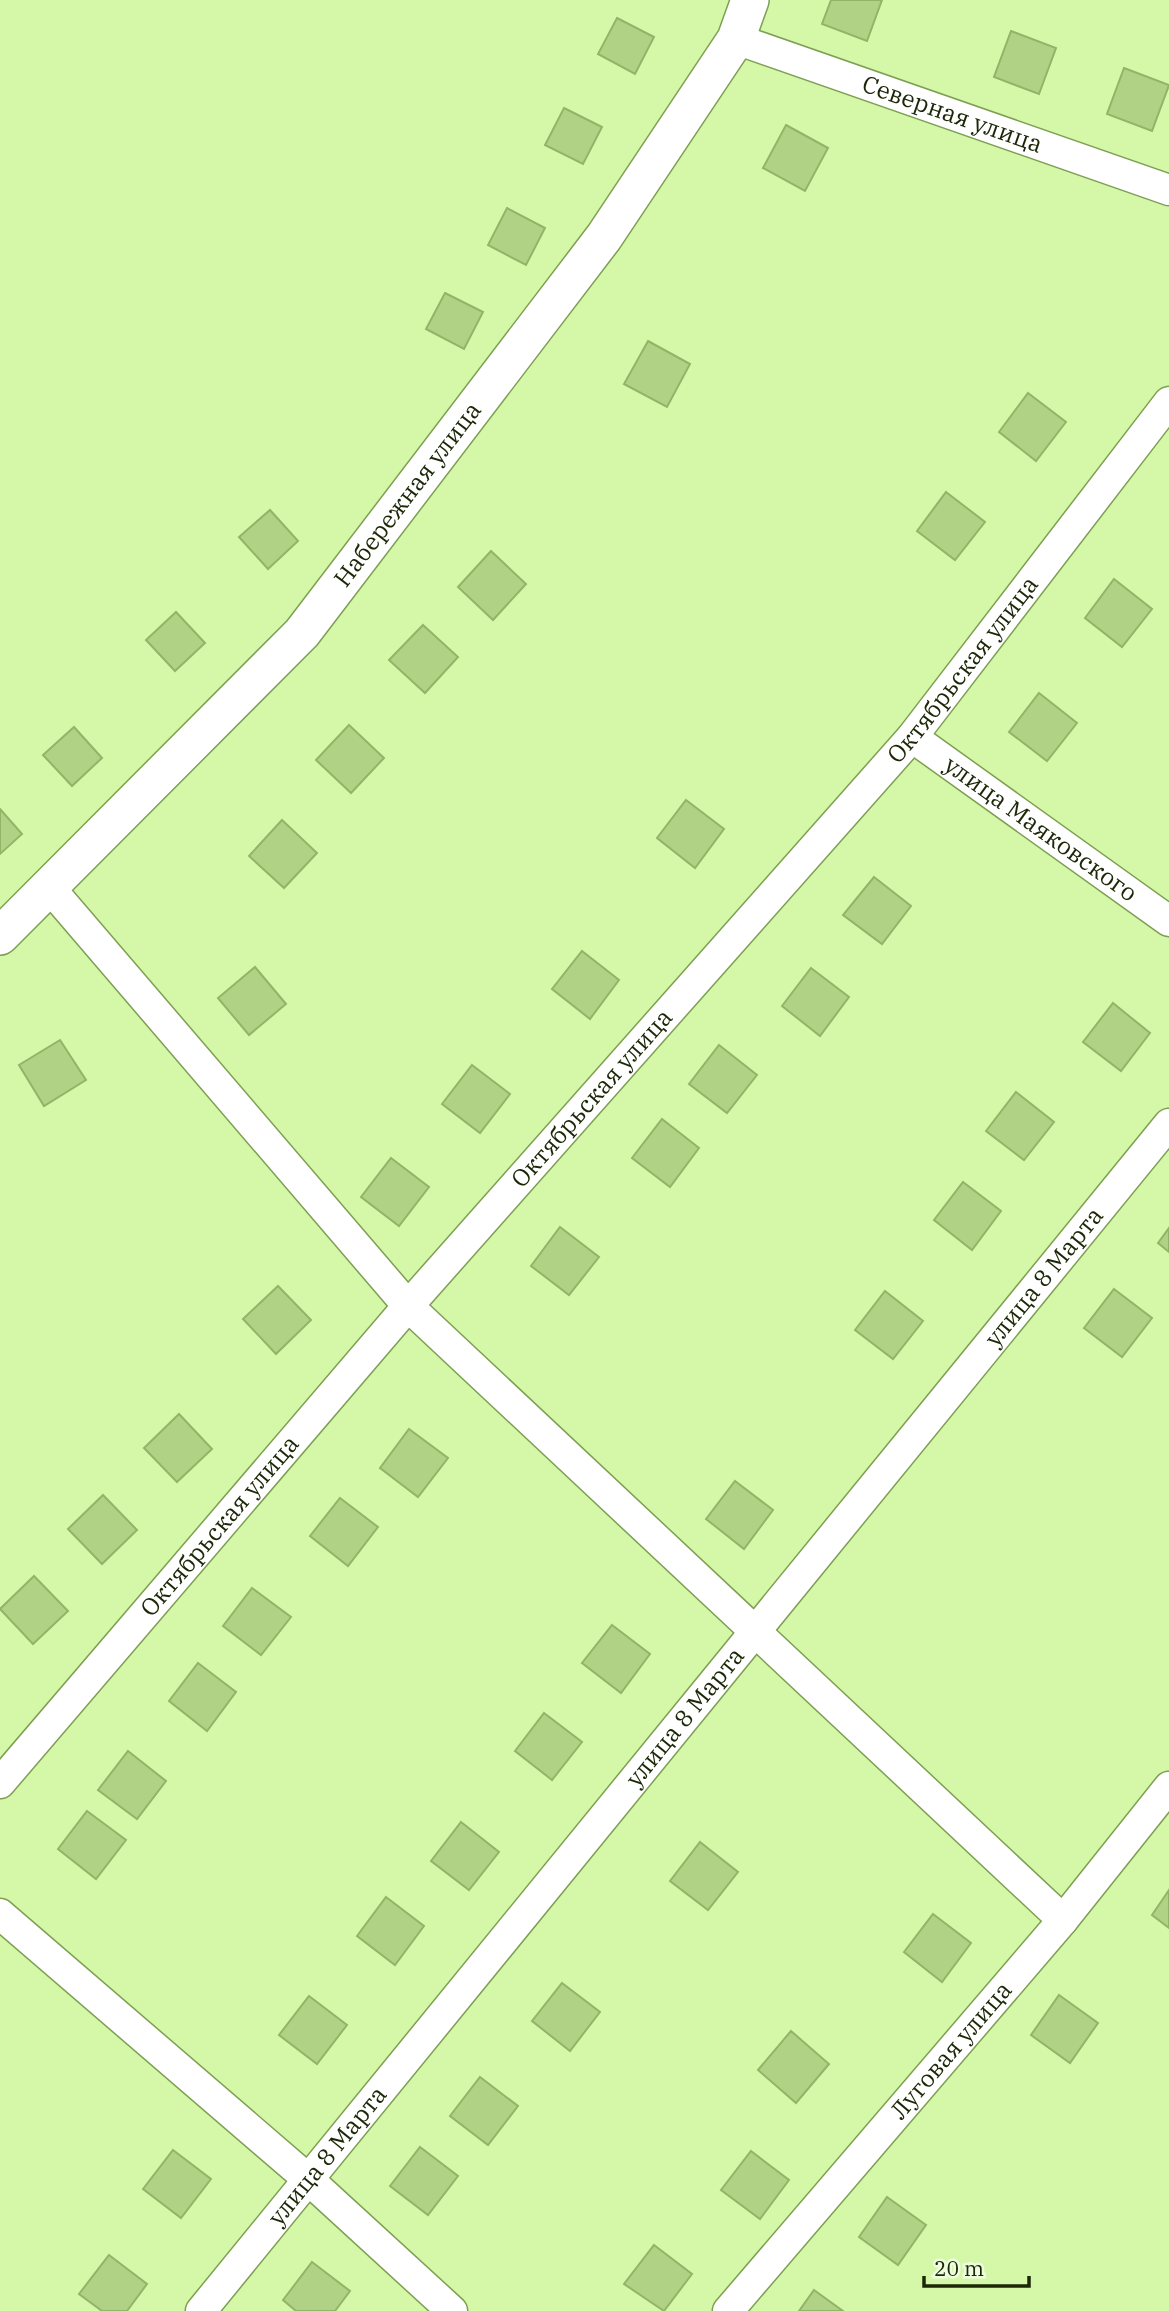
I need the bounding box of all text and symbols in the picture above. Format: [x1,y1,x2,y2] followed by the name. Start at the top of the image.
[858,67,1047,160] street label: Северная улица
[326,395,488,593] street label: Набережная улица
[879,569,1045,770] street label: Октябрьская улица
[938,748,1144,908] street label: улица Маяковского
[503,1002,679,1194] street label: Октябрьская улица
[977,1200,1110,1353] street label: улица 8 Марта
[132,1428,305,1623] street label: Октябрьская улица
[618,1640,751,1793] street label: улица 8 Марта
[882,1974,1018,2125] street label: Луговая улица
[260,2079,393,2232] street label: улица 8 Марта
[924,2244,1029,2288] scale bar
[934,2254,984,2282] text: 20 m

